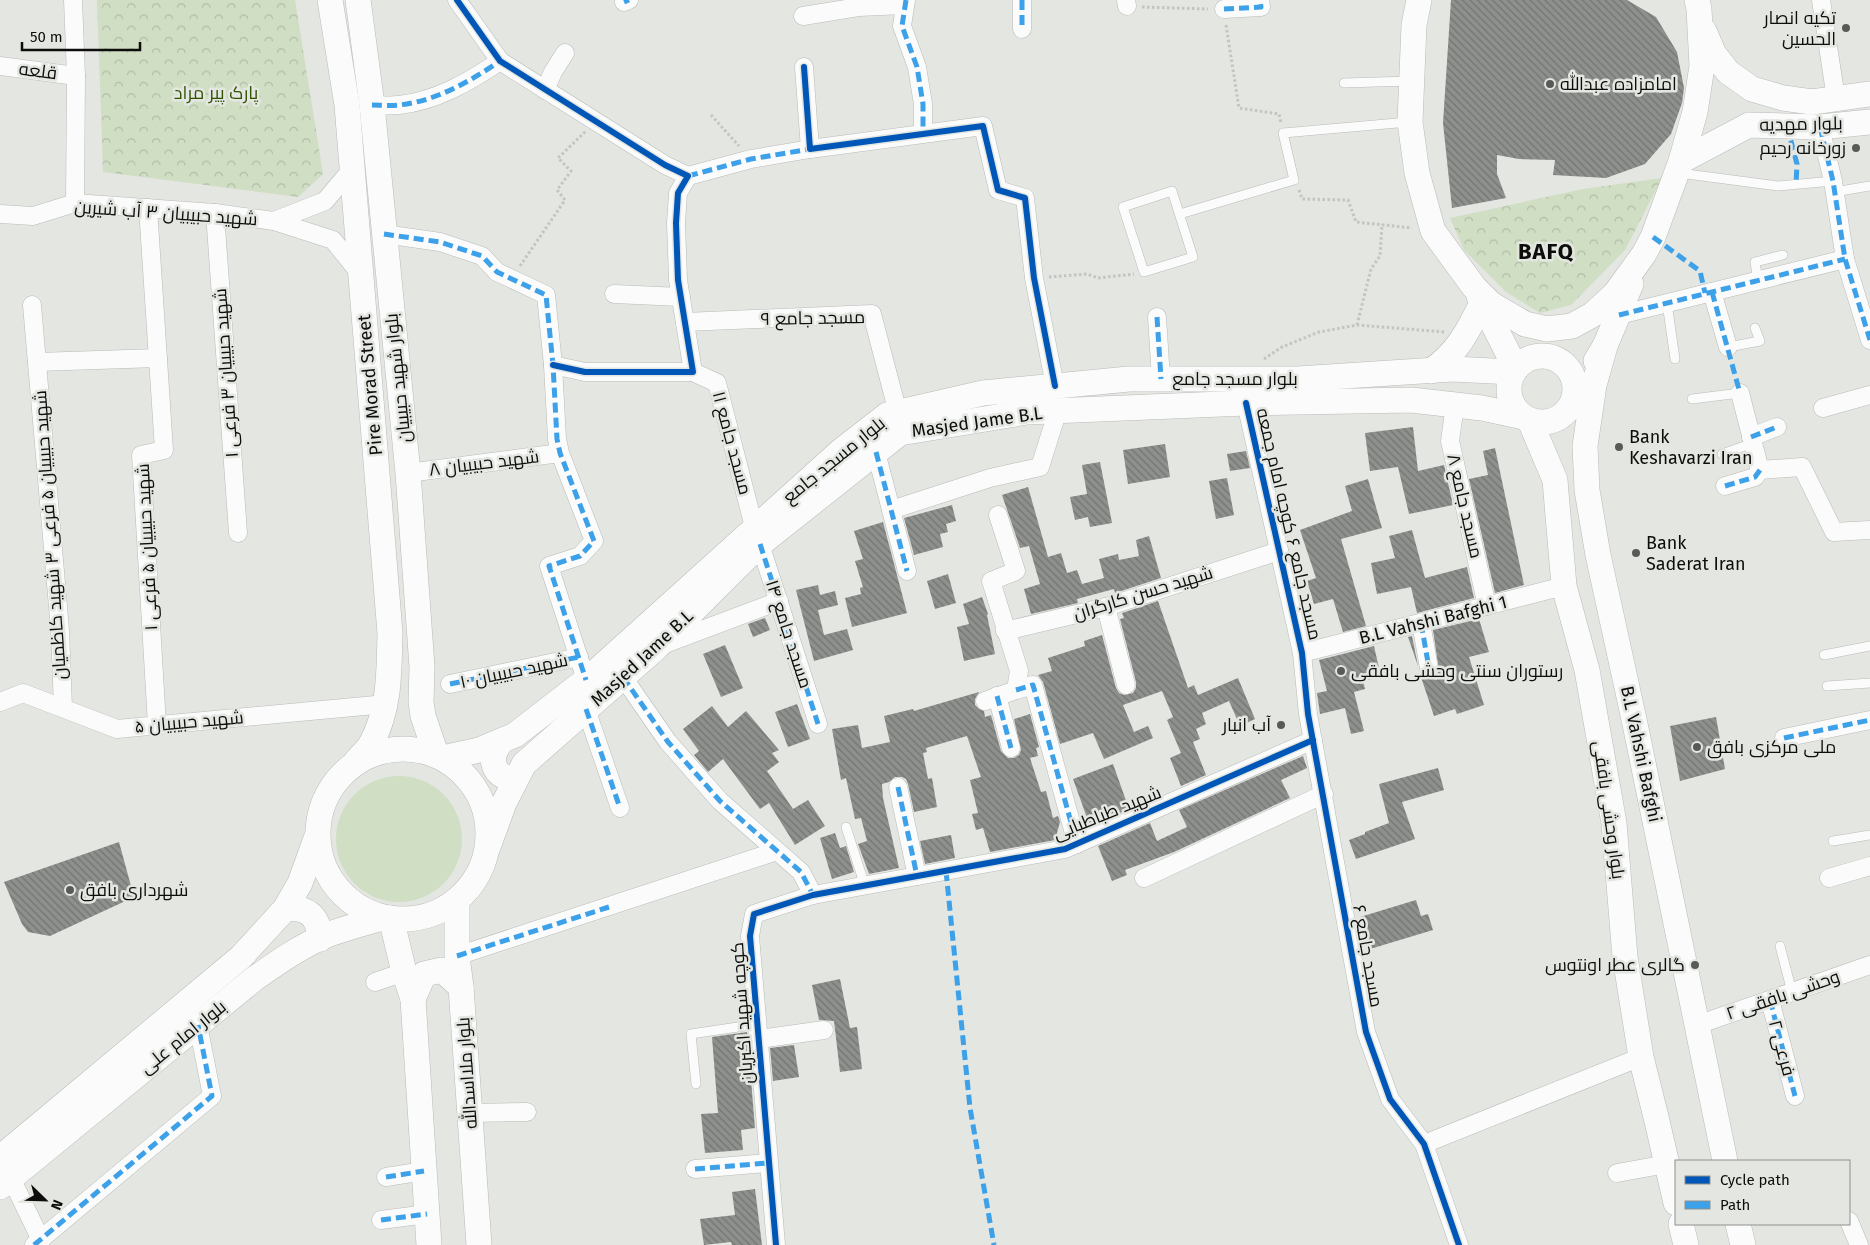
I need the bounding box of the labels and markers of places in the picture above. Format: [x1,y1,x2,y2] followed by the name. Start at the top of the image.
[1763,7,1836,50] place label: تکیه انصار الحسین
[1840,22,1852,34] marker: تکیه انصار الحسین
[1560,72,1677,95] place label: امامزاده عبدالله
[1544,78,1556,90] marker: امامزاده عبدالله
[1760,137,1846,160] place label: زورخانه رحیم
[1850,142,1862,154] marker: زورخانه رحیم
[1629,426,1752,469] place label: Bank Keshavarzi Iran
[1613,441,1625,453] marker: Bank Keshavarzi Iran
[1646,532,1746,575] place label: Bank Saderat Iran
[1630,547,1642,559] marker: Bank Saderat Iran
[1351,660,1563,682] place label: رستوران سنتی وحشی بافقی
[1335,665,1347,677] marker: رستوران سنتی وحشی بافقی
[1221,714,1271,736] place label: آب انبار
[1275,719,1287,731] marker: آب انبار
[1707,736,1836,759] place label: ملی مرکزی بافق
[1691,741,1703,753] marker: ملی مرکزی بافق
[80,879,189,902] place label: شهرداری بافق
[64,884,76,896] marker: شهرداری بافق
[1545,954,1685,976] place label: گالری عطر اونتوس
[1689,959,1701,971] marker: گالری عطر اونتوس

